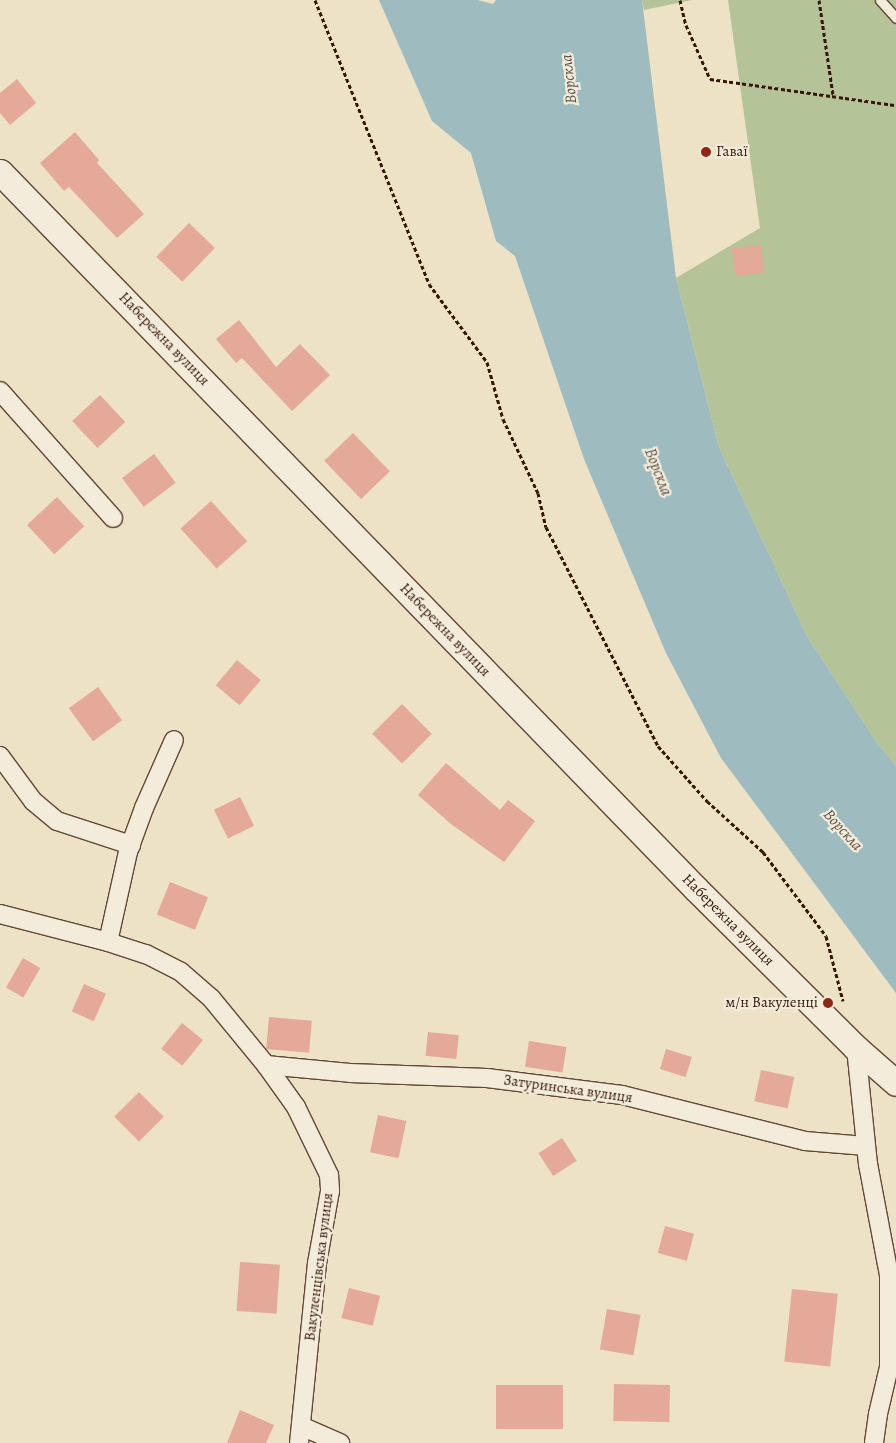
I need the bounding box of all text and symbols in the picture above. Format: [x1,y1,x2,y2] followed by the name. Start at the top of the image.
[557,53,581,105] water label: Ворскла
[716,143,748,161] place label: Гаваї
[700,146,712,158] marker: Гаваї
[115,289,213,389] street label: Набережна вулиця
[640,445,676,499] water label: Ворскла
[396,580,494,680] street label: Набережна вулиця
[819,805,867,855] water label: Ворскла
[678,870,778,970] street label: Набережна вулиця
[725,994,818,1012] place label: м/н Вакуленці
[822,997,834,1009] marker: м/н Вакуленці
[502,1071,634,1107] street label: Затуринська вулиця
[301,1192,337,1342] street label: Вакуленцівська вулиця

